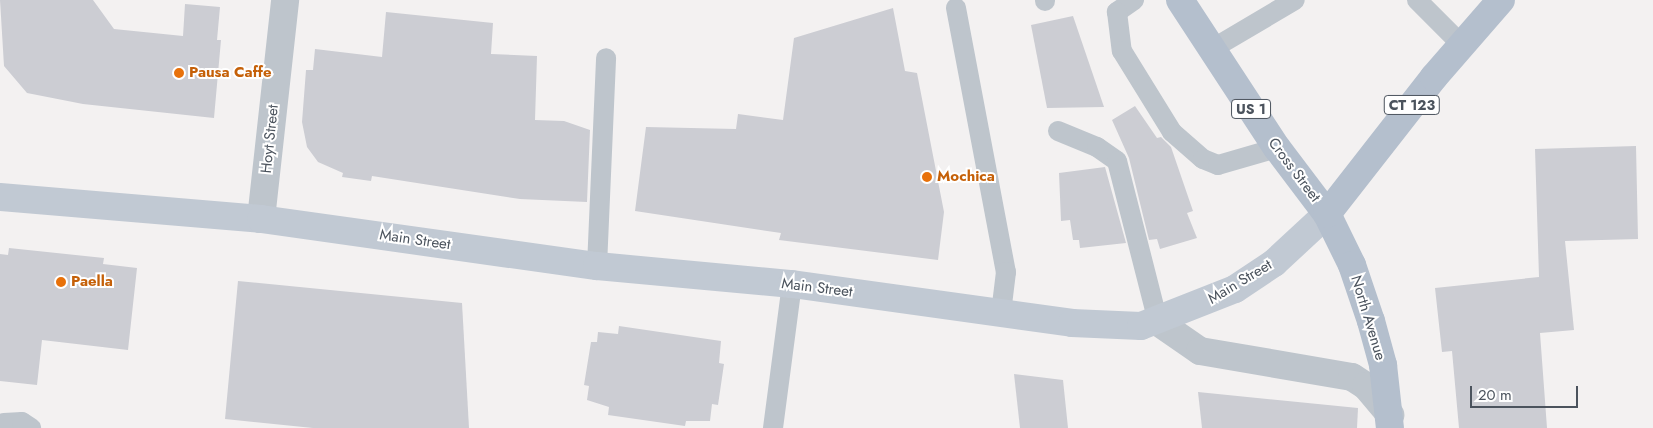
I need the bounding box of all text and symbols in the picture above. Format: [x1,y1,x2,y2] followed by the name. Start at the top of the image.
[189,64,272,82] place label: Pausa Caffe
[173,67,185,79] marker: Pausa Caffe
[1383,94,1441,116] road number: CT 123
[1231,98,1271,120] road number: US 1
[257,104,283,174] street label: Hoyt Street
[1264,134,1324,206] street label: Cross Street
[937,168,995,186] place label: Mochica
[921,171,933,183] marker: Mochica
[378,226,452,254] street label: Main Street
[1205,256,1275,308] street label: Main Street
[71,273,113,291] place label: Paella
[1347,273,1389,363] street label: North Avenue
[780,275,854,301] street label: Main Street
[55,276,67,288] marker: Paella
[1473,376,1580,408] scale bar
[1478,384,1512,406] text: 20 m

